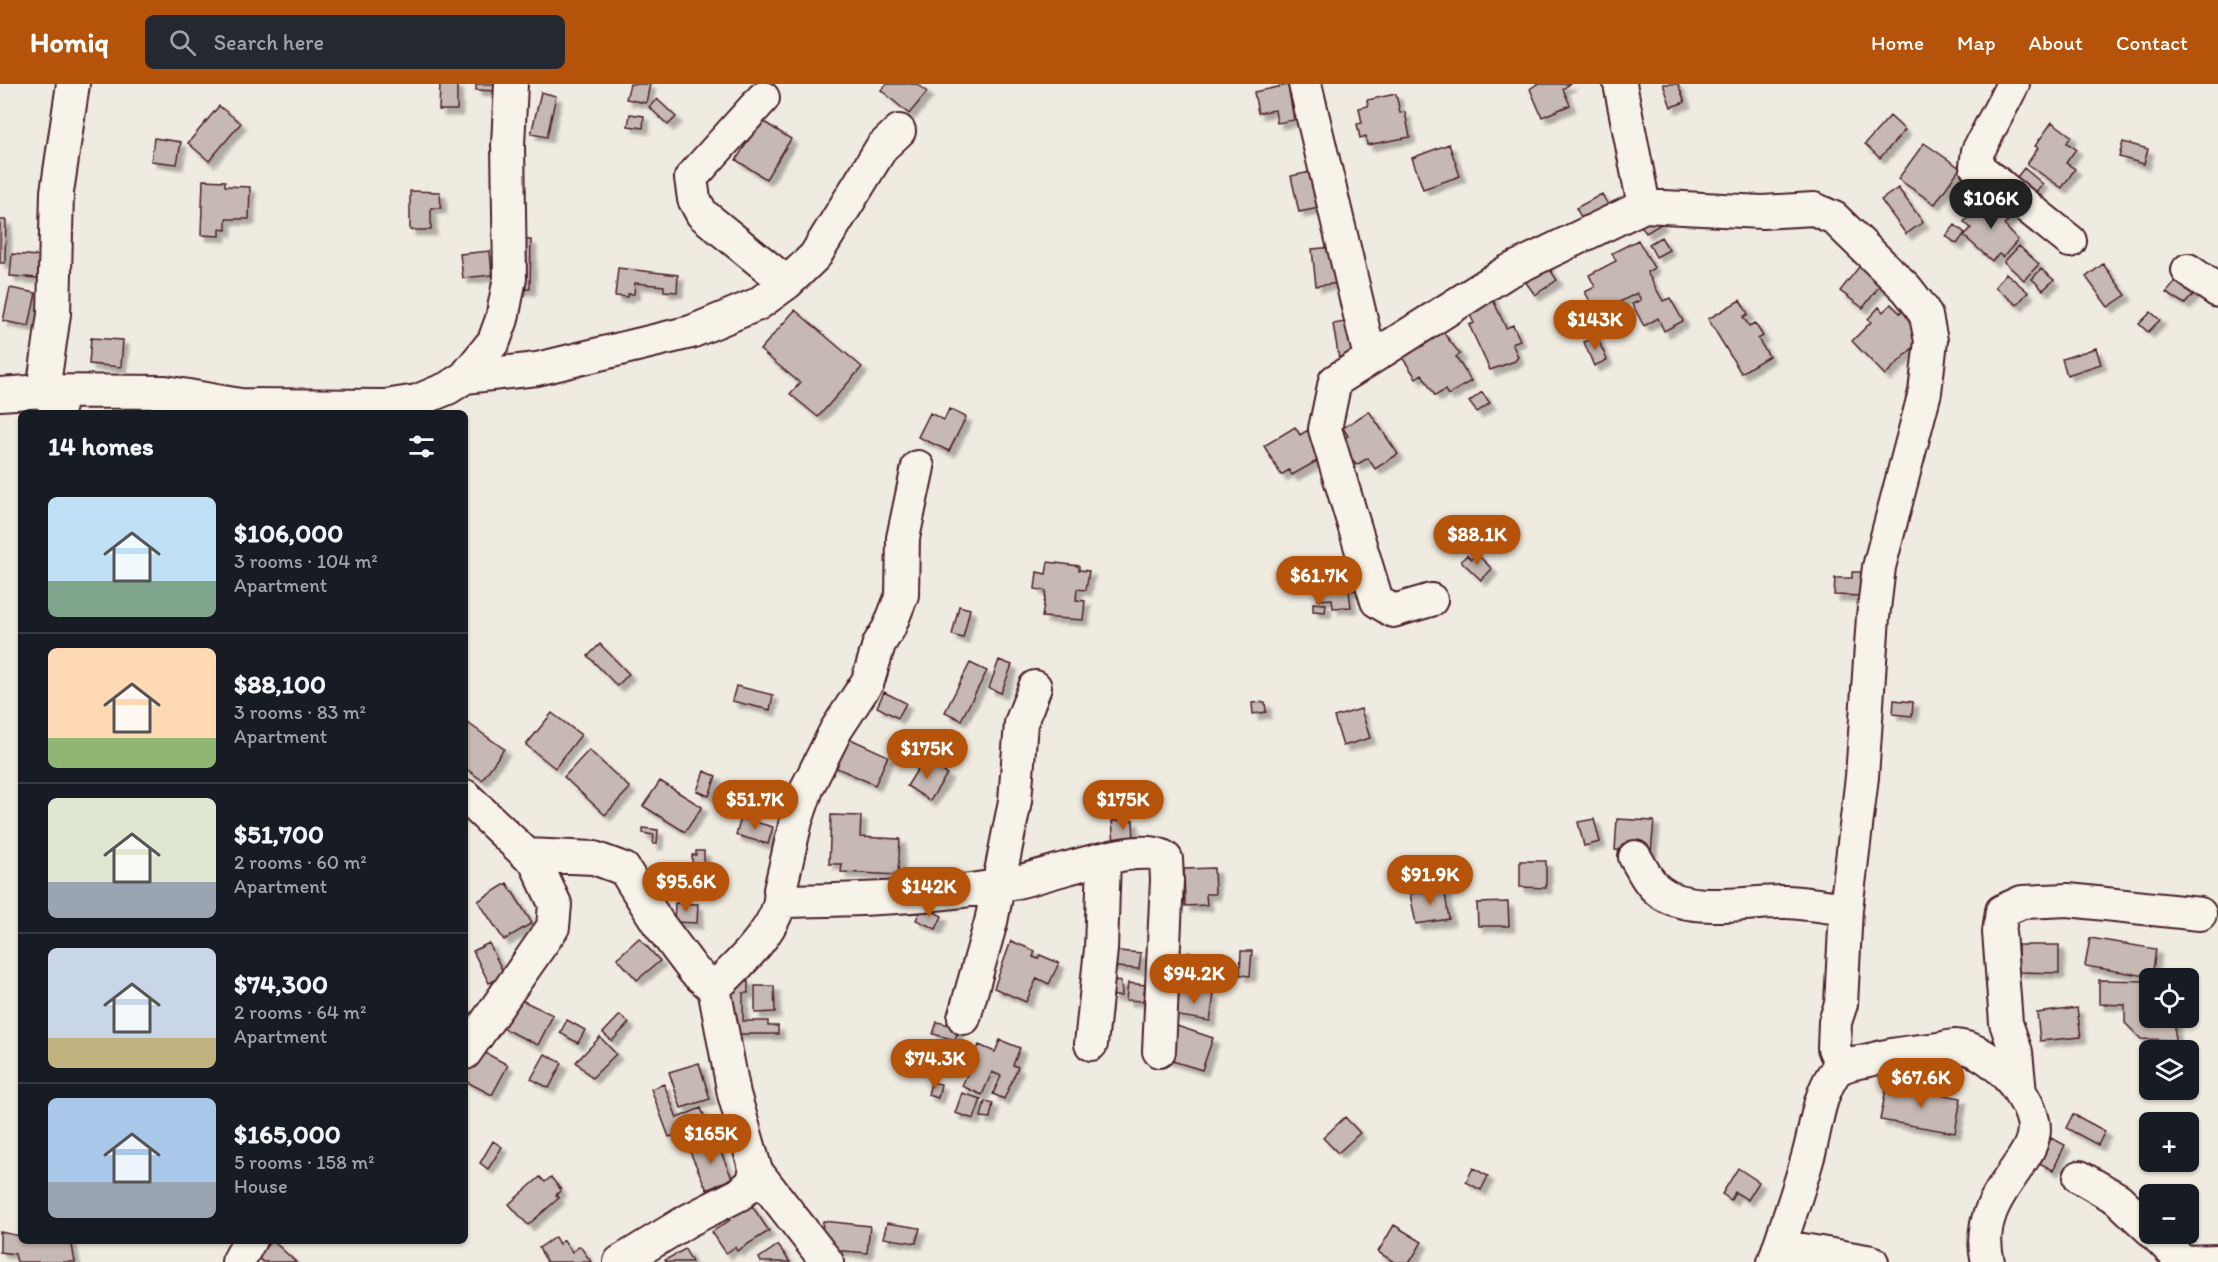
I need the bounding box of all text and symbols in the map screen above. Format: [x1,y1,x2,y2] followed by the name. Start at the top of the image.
[145,15,565,69] search box
[30,25,109,59] text: Homiq
[166,26,199,59] icon: search
[214,29,324,56] text: Search here
[1871,30,1924,55] text: Home
[1957,30,1996,55] text: Map
[2029,30,2083,55] text: About
[2116,30,2188,55] text: Contact
[1949,179,2033,230] pin: $106K
[1963,186,2019,210] text: $106K
[1553,300,1637,351] pin: $143K
[1567,307,1623,331] text: $143K
[48,430,154,462] text: 14 homes
[405,430,438,463] icon: filters
[1428,515,1526,566] pin: $88.1K
[234,517,343,549] text: $106,000
[96,521,168,593] icon: home
[1447,522,1507,546] text: $88.1K
[234,549,378,573] text: 3 rooms · 104 m²
[1270,556,1368,607] pin: $61.7K
[1290,563,1348,587] text: $61.7K
[234,573,327,597] text: Apartment
[234,668,326,700] text: $88,100
[96,672,168,744] icon: home
[234,700,366,724] text: 3 rooms · 83 m²
[234,724,327,748] text: Apartment
[885,729,969,780] pin: $175K
[901,736,953,760] text: $175K
[706,780,804,831] pin: $51.7K
[1081,780,1165,831] pin: $175K
[726,787,784,811] text: $51.7K
[1097,787,1149,811] text: $175K
[234,818,324,850] text: $51,700
[96,822,168,894] icon: home
[234,850,367,874] text: 2 rooms · 60 m²
[1381,855,1479,906] pin: $91.9K
[637,862,735,913] pin: $95.6K
[1401,862,1459,886] text: $91.9K
[887,867,971,918] pin: $142K
[656,869,716,893] text: $95.6K
[234,874,327,898] text: Apartment
[902,874,956,898] text: $142K
[1145,954,1243,1005] pin: $94.2K
[1164,961,1224,985] text: $94.2K
[234,968,328,1000] text: $74,300
[2139,968,2199,1244] map controls
[2139,968,2199,1028] button: locate
[96,972,168,1044] icon: home
[234,1000,366,1024] text: 2 rooms · 64 m²
[234,1024,327,1048] text: Apartment
[886,1039,984,1090] pin: $74.3K
[2139,1040,2199,1100] button: layers
[905,1046,965,1070] text: $74.3K
[1872,1058,1970,1109] pin: $67.6K
[1892,1065,1950,1089] text: $67.6K
[2139,1112,2199,1172] button: +
[669,1114,753,1165] pin: $165K
[234,1118,341,1150] text: $165,000
[684,1121,738,1145] text: $165K
[96,1122,168,1194] icon: home
[234,1150,375,1174] text: 5 rooms · 158 m²
[234,1174,288,1198] text: House
[2139,1184,2199,1244] button: −

